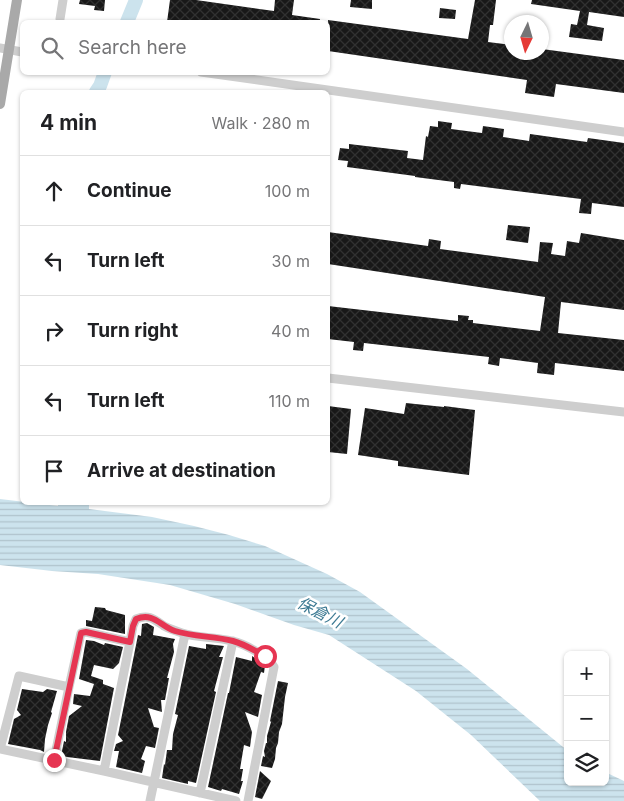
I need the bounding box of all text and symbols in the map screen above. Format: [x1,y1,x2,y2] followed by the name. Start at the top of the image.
[504,15,549,60] north arrow
[20,20,330,75] search box
[38,34,66,62] icon: search
[78,36,187,59] text: Search here
[40,110,97,135] text: 4 min
[212,113,310,133] text: Walk · 280 m
[40,177,68,205] icon: ahead
[87,179,172,202] text: Continue
[265,181,310,201] text: 100 m
[40,247,68,275] icon: left
[87,249,165,272] text: Turn left
[272,251,310,271] text: 30 m
[40,317,68,345] icon: right
[87,319,178,342] text: Turn right
[271,321,310,341] text: 40 m
[40,387,68,415] icon: left
[87,389,165,412] text: Turn left
[268,391,310,411] text: 110 m
[40,457,68,485] icon: arrive
[87,459,276,482] text: Arrive at destination
[294,592,348,633] water label: 保倉川
[254,645,277,668] route start
[564,651,609,786] map controls
[564,651,609,696] button: +
[564,696,609,741] button: −
[564,741,609,786] button: layers
[43,749,66,772] route end

